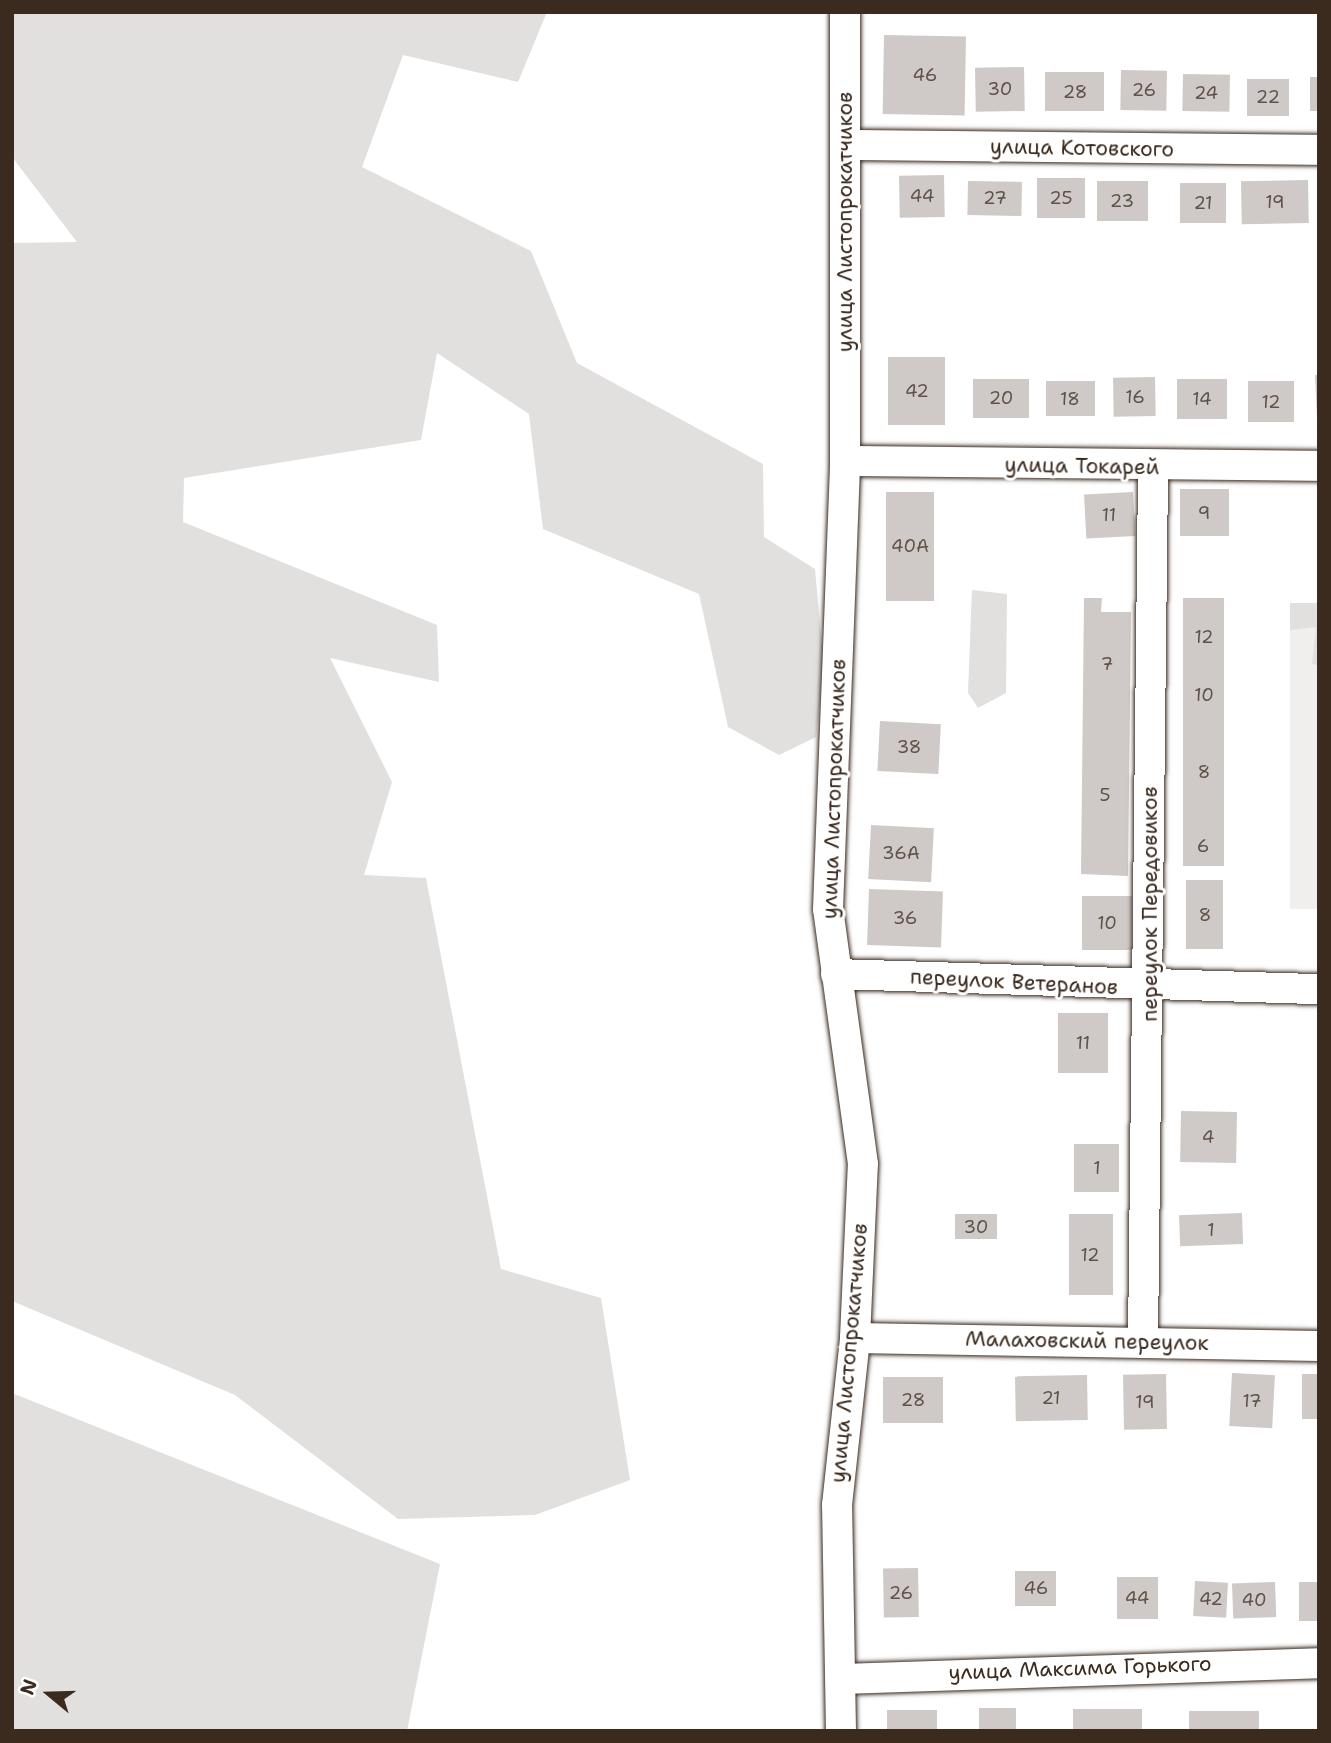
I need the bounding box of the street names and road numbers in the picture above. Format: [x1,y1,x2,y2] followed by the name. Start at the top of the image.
[832,92,858,352] street label: улица Листопрокатчиков
[990,134,1174,162] street label: улица Котовского
[1004,452,1160,480] street label: улица Токарей
[817,659,851,919] street label: улица Листопрокатчиков
[1137,786,1163,1022] street label: переулок Передовиков
[909,964,1119,1000] street label: переулок Ветеранов
[825,1222,873,1484] street label: улица Листопрокатчиков
[965,1326,1209,1356] street label: Малаховский переулок
[948,1651,1212,1685] street label: улица Максима Горького

